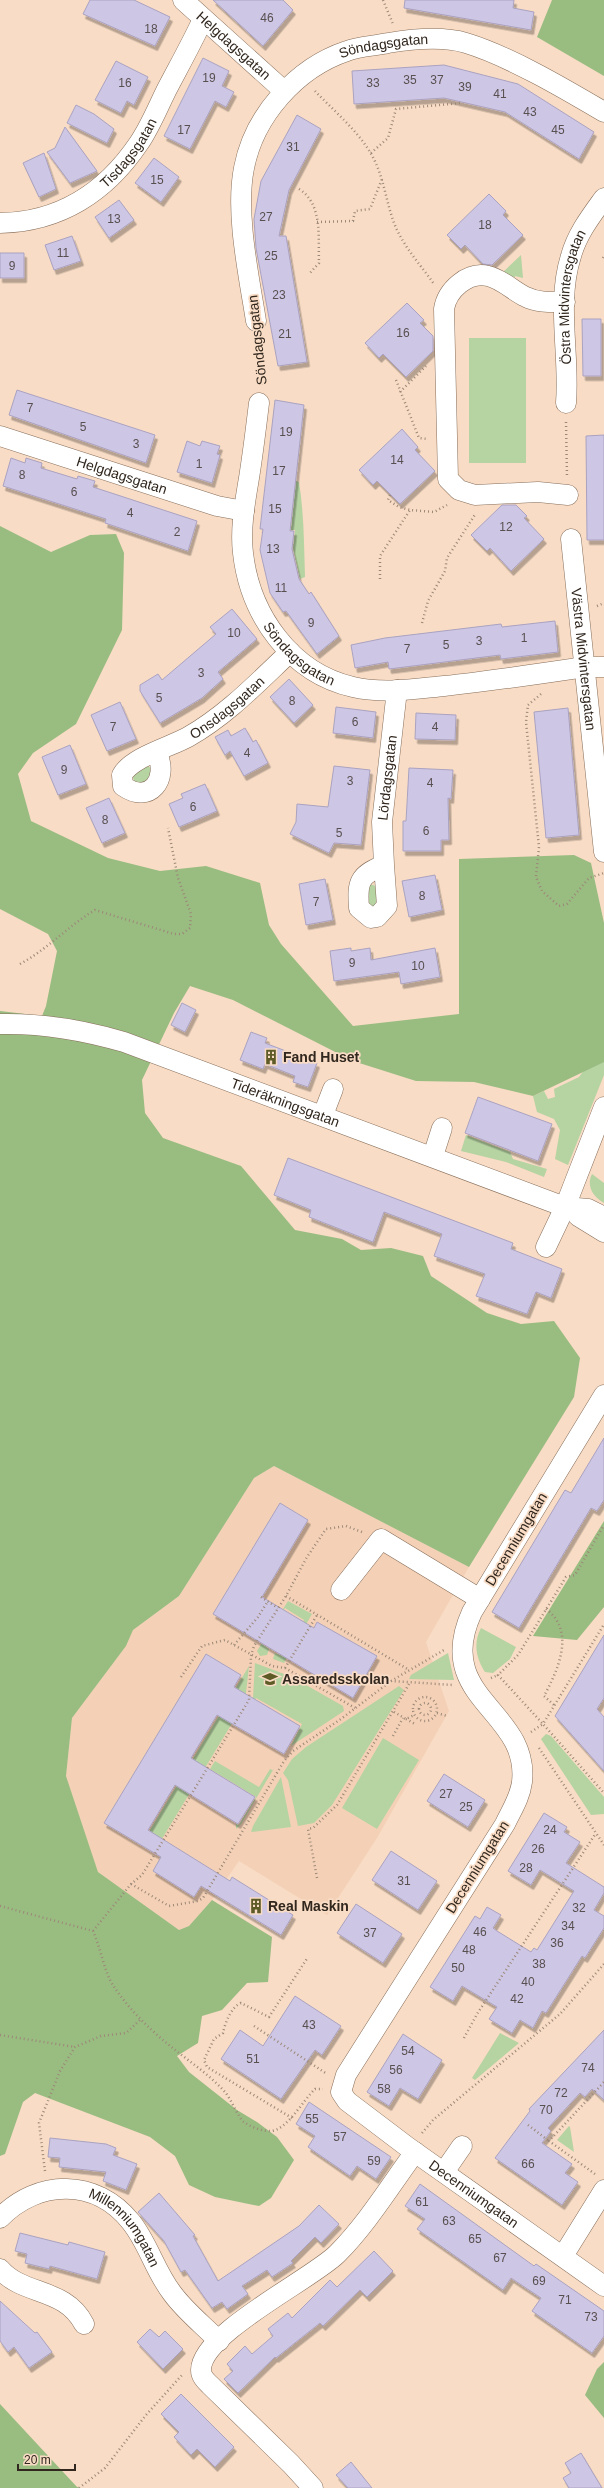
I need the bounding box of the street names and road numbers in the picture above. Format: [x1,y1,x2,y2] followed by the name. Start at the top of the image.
[193,8,274,83] street label: Helgdagsgatan
[337,31,428,61] street label: Söndagsgatan
[97,115,160,191] street label: Tisdagsgatan
[556,227,589,365] street label: Östra Midvintersgatan
[244,294,270,386] street label: Söndagsgatan
[74,453,169,497] street label: Helgdagsgatan
[568,587,599,731] street label: Västra Midvintersgatan
[260,619,337,689] street label: Söndagsgatan
[187,673,268,742] street label: Onsdagsgatan
[374,734,400,821] street label: Lördagsgatan
[229,1075,342,1130] street label: Tideräkningsgatan
[482,1490,550,1588] street label: Decenniumgatan
[442,1818,512,1916] street label: Decenniumgatan
[426,2157,522,2231] street label: Decenniumgatan
[87,2185,163,2269] street label: Millenniumgatan

